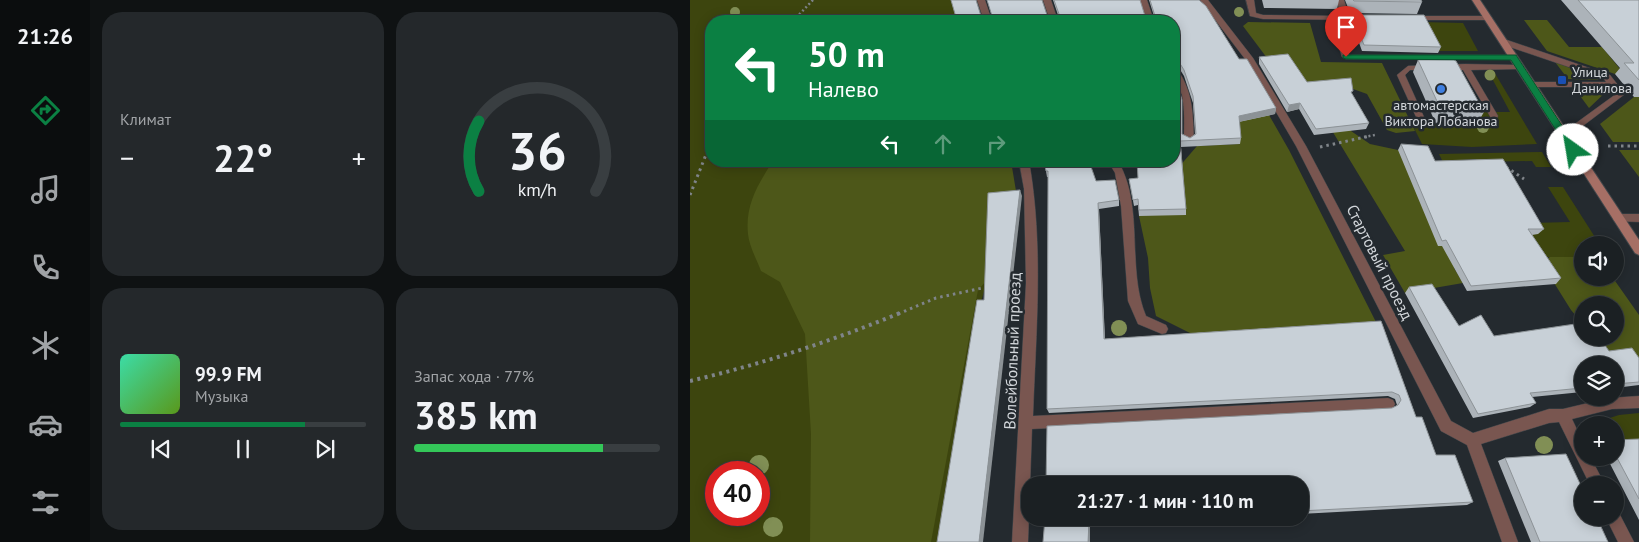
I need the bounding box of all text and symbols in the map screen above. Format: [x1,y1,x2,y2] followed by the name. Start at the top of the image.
[1325,6,1367,57] pin
[1332,13,1360,41] icon: arrive
[17,22,73,50] text: 21:26
[808,31,885,77] text: 50 m
[725,35,790,100] icon: left
[1572,63,1632,97] place label: Улица Данилова
[1556,74,1568,86] marker: Улица Данилова
[808,75,879,103] text: Налево
[1435,83,1447,95] marker: автомастерская Виктора Лобанова
[28,93,63,128] icon: directions
[1384,96,1498,130] place label: автомастерская Виктора Лобанова
[120,109,171,129] text: Климат
[508,117,566,184] text: 36
[1546,123,1598,175] position arrow
[876,130,904,158] icon: left
[929,130,957,158] icon: ahead
[982,130,1010,158] icon: right
[213,133,273,182] text: 22°
[120,139,134,176] text: −
[352,139,366,176] text: +
[28,172,63,207] icon: music
[517,178,557,201] text: km/h
[1342,201,1418,323] street label: Стартовый проезд
[1574,236,1624,526] map controls
[1574,236,1624,286] button: sound
[28,250,63,285] icon: phone
[999,272,1025,430] street label: Волейбольный проезд
[1574,296,1624,346] button: search
[28,328,63,363] icon: climate
[1574,356,1624,406] button: layers
[195,362,262,386] text: 99.9 FM
[414,366,534,386] text: Запас хода · 77%
[195,386,248,406] text: Музыка
[414,390,538,439] text: 385 km
[28,407,63,442] icon: car
[1574,416,1624,466] button: +
[147,435,175,463] icon: previous
[229,435,257,463] icon: pause
[311,435,339,463] icon: next
[705,461,770,526] speed limit sign: 40
[1574,476,1624,526] button: −
[28,485,63,520] icon: filters
[1076,489,1254,513] text: 21:27 · 1 мин · 110 m

